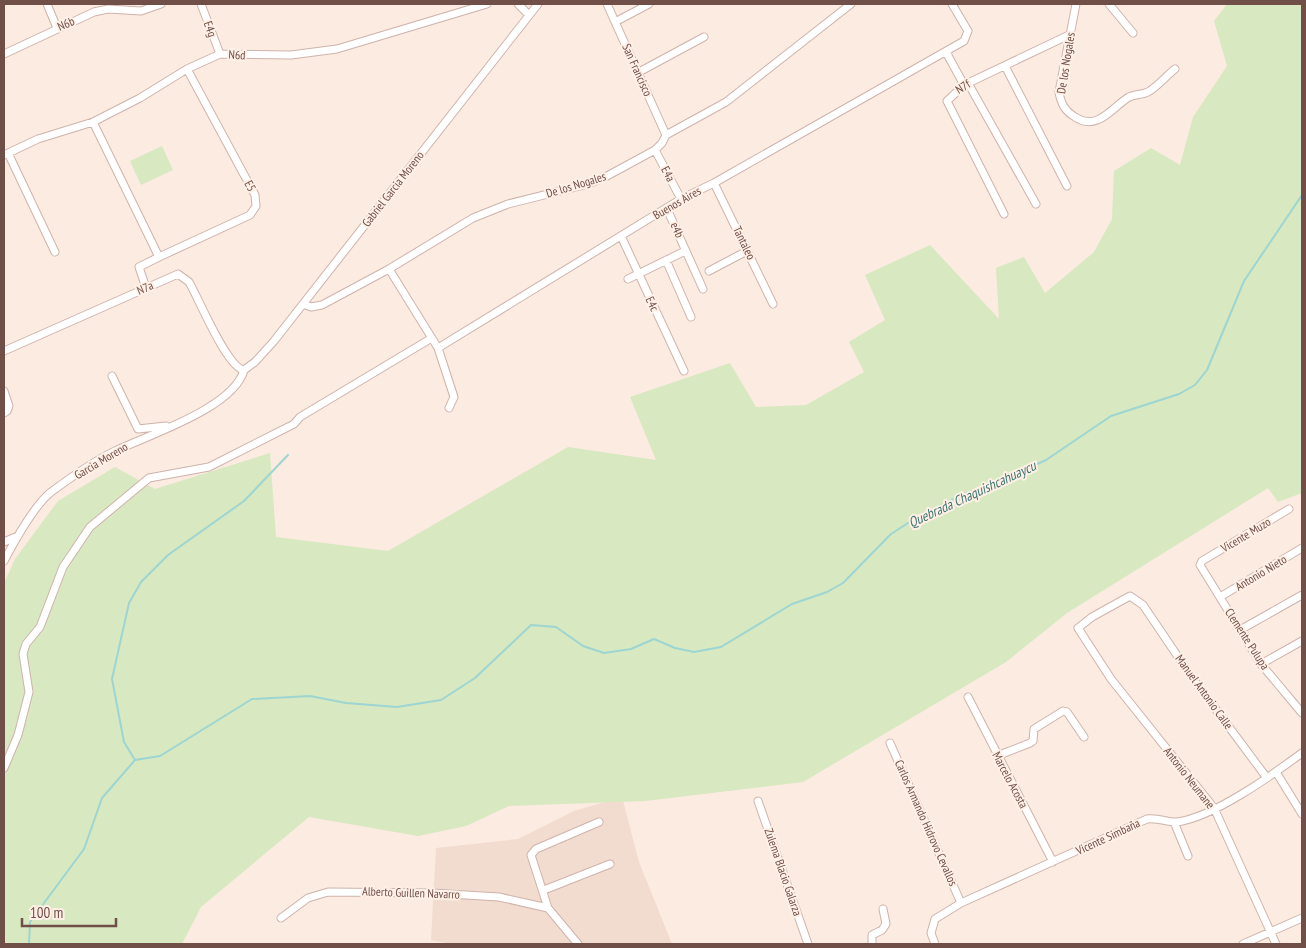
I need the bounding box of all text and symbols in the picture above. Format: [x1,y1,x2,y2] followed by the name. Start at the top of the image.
[55,13,77,34] street label: N6b
[201,19,220,39] street label: E4g
[1053,31,1078,95] street label: De los Nogales
[619,41,656,99] street label: San Francisco
[228,47,246,62] street label: N6d
[952,76,974,97] street label: N7f
[358,148,427,229] street label: Gabriel Garcia Moreno
[658,163,679,184] street label: E4a
[544,168,608,201] street label: De los Nogales
[241,178,260,194] street label: E5
[650,183,704,222] street label: Buenos Aires
[667,220,687,240] street label: e4b
[730,224,759,262] street label: Tantaleo
[134,277,156,298] street label: N7a
[643,294,663,314] street label: E4c
[71,439,130,482] street label: Garcia Moreno
[905,456,1039,531] water label: Quebrada Chaquishcahuaycu
[1217,514,1273,556] street label: Vicente Muzo
[1232,551,1289,594] street label: Antonio Nieto
[1222,605,1273,672] street label: Clemente Pulupa
[1172,651,1237,732] street label: Manuel Antonio Calle
[1161,744,1218,812] street label: Antonio Neumane
[989,749,1032,811] street label: Marcelo Acosta
[892,757,961,888] street label: Carlos Armando Hidrovo Cevallos
[1073,815,1142,858] street label: Vicente Simbaña
[761,826,806,918] street label: Zulema Blacio Galarza
[362,883,460,902] street label: Alberto Guillen Navarro
[22,896,116,928] scale bar
[30,903,63,922] text: 100 m

